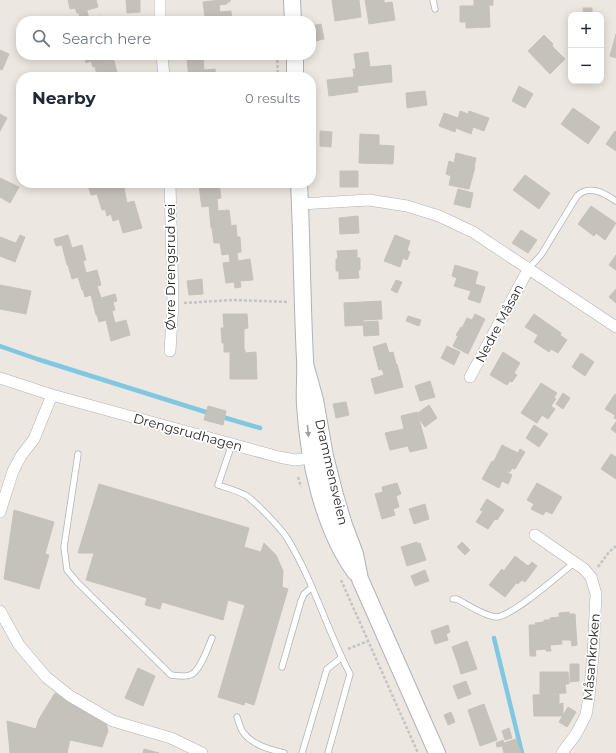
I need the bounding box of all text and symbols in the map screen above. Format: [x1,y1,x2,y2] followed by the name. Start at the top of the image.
[568,12,604,84] map controls
[568,12,604,48] button: +
[16,16,316,60] search box
[30,27,52,49] icon: search
[62,29,151,48] text: Search here
[568,48,604,84] button: −
[32,88,96,108] text: Nearby
[245,90,300,106] text: 0 results
[162,204,178,330] street label: Øvre Drengsrud vei
[472,281,526,365] street label: Nedre Måsan
[132,410,244,454] street label: Drengsrudhagen
[312,417,352,527] street label: Drammensveien
[304,425,311,437] one-way arrow
[579,613,603,701] street label: Måsankroken

